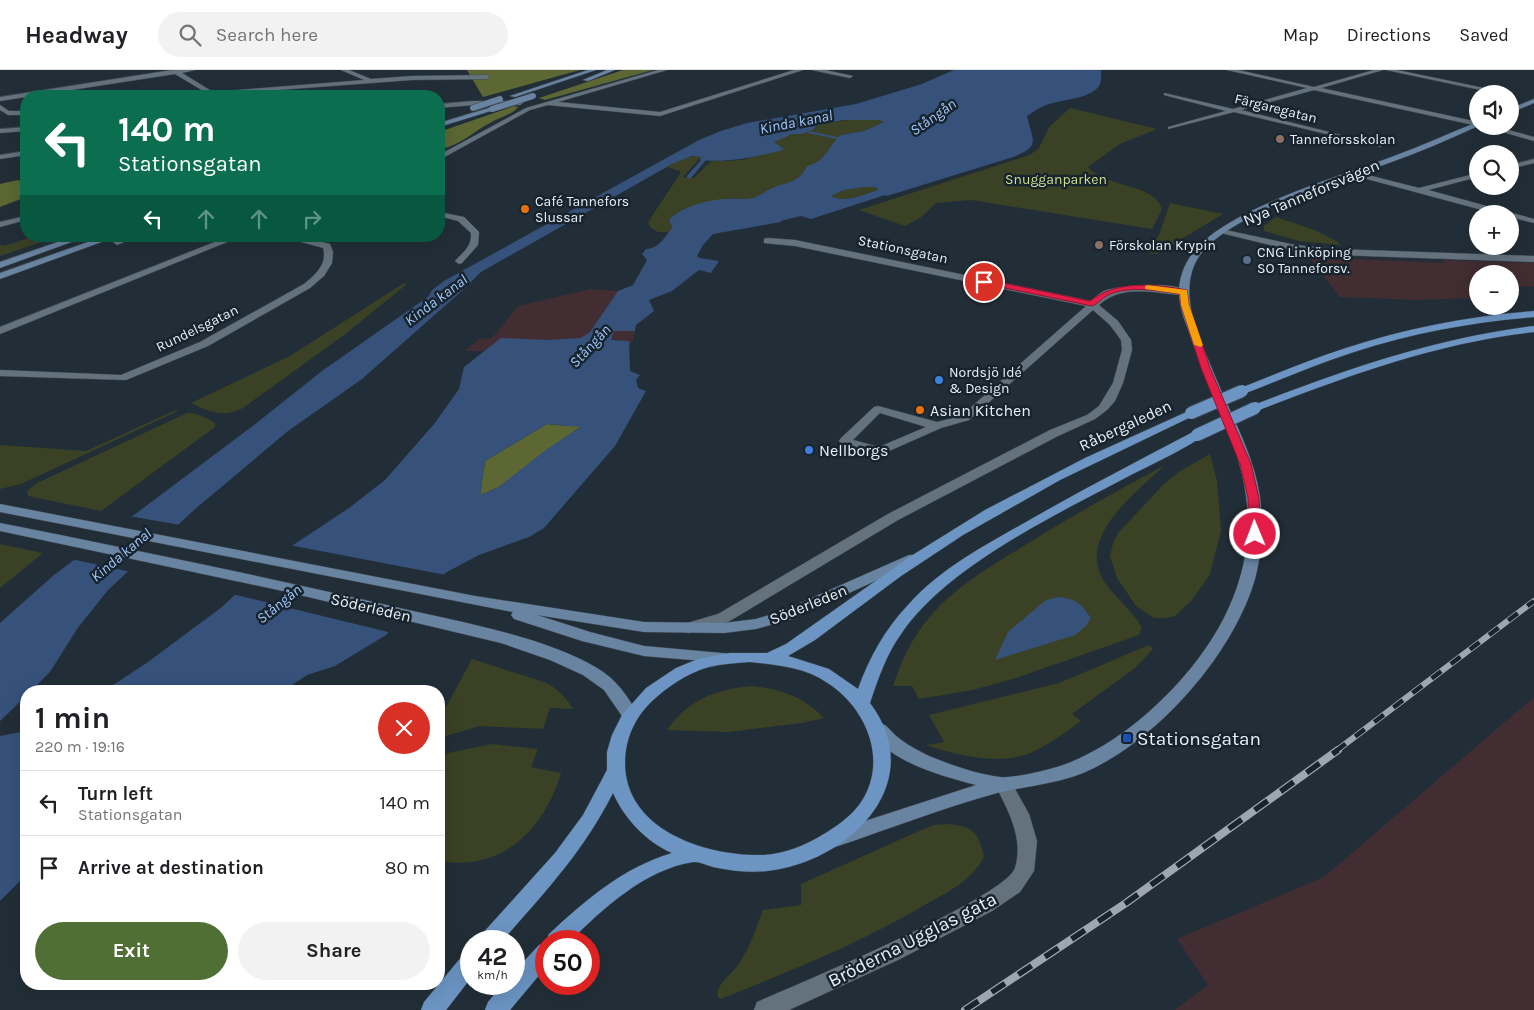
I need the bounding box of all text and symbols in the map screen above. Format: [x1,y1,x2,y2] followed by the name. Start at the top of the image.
[158,12,508,57] search box
[25,21,128,49] text: Headway
[176,21,204,49] icon: search
[216,24,318,46] text: Search here
[1283,24,1319,46] text: Map
[1347,24,1431,46] text: Directions
[1459,24,1509,46] text: Saved
[1469,85,1519,315] map controls
[1469,85,1519,135] button: sound
[1233,90,1319,127] street label: Färgaregatan
[906,95,960,139] water label: Stångån
[758,106,834,138] water label: Kinda kanal
[118,109,216,150] text: 140 m
[35,110,100,175] icon: left
[1290,131,1395,148] place label: Tanneforsskolan
[1274,133,1286,145] marker: Tanneforsskolan
[1469,145,1519,195] button: search
[118,151,262,177] text: Stationsgatan
[1240,155,1382,230] street label: Nya Tanneforsvägen
[1005,171,1107,188] park label: Snugganparken
[535,193,629,226] place label: Café Tannefors Slussar
[519,203,531,215] marker: Café Tannefors Slussar
[139,205,167,233] icon: left
[192,205,220,233] icon: ahead
[245,205,273,233] icon: ahead
[298,205,326,233] icon: right
[1469,205,1519,255] button: +
[856,232,949,267] street label: Stationsgatan
[1109,237,1216,254] place label: Förskolan Krypin
[1093,239,1105,251] marker: Förskolan Krypin
[1257,244,1351,277] place label: CNG Linköping SO Tanneforsv.
[1241,254,1253,266] marker: CNG Linköping SO Tanneforsv.
[963,261,1005,303] pin
[1469,265,1519,315] button: −
[970,268,998,296] icon: arrive
[401,270,471,329] water label: Kinda kanal
[153,301,241,356] street label: Rundelsgatan
[566,321,614,371] water label: Stångån
[949,364,1022,397] place label: Nordsjö Idé & Design
[933,374,945,386] marker: Nordsjö Idé & Design
[1076,396,1174,455] street label: Råbergaleden
[930,401,1031,420] place label: Asian Kitchen
[914,404,926,416] marker: Asian Kitchen
[819,441,888,460] place label: Nellborgs
[803,444,815,456] marker: Nellborgs
[1228,507,1280,559] position arrow
[87,524,155,586] water label: Kinda kanal
[767,580,850,629] street label: Söderleden
[253,581,305,627] water label: Stångån
[329,589,413,626] street label: Söderleden
[35,700,110,736] text: 1 min
[378,702,430,754] button: close
[1137,728,1261,750] place label: Stationsgatan
[1121,732,1133,744] marker: Stationsgatan
[35,737,125,756] text: 220 m · 19:16
[78,783,153,805] text: Turn left
[35,789,63,817] icon: left
[380,792,430,814] text: 140 m
[78,805,182,824] text: Stationsgatan
[35,854,63,882] icon: arrive
[78,857,264,879] text: Arrive at destination
[385,857,430,879] text: 80 m
[824,888,1000,992] street label: Bröderna Ugglas gata
[35,922,228,980] button: Exit
[238,922,430,980] button: Share
[535,930,600,995] speed limit sign: 50
[477,942,508,971] text: 42
[477,968,508,982] text: km/h

